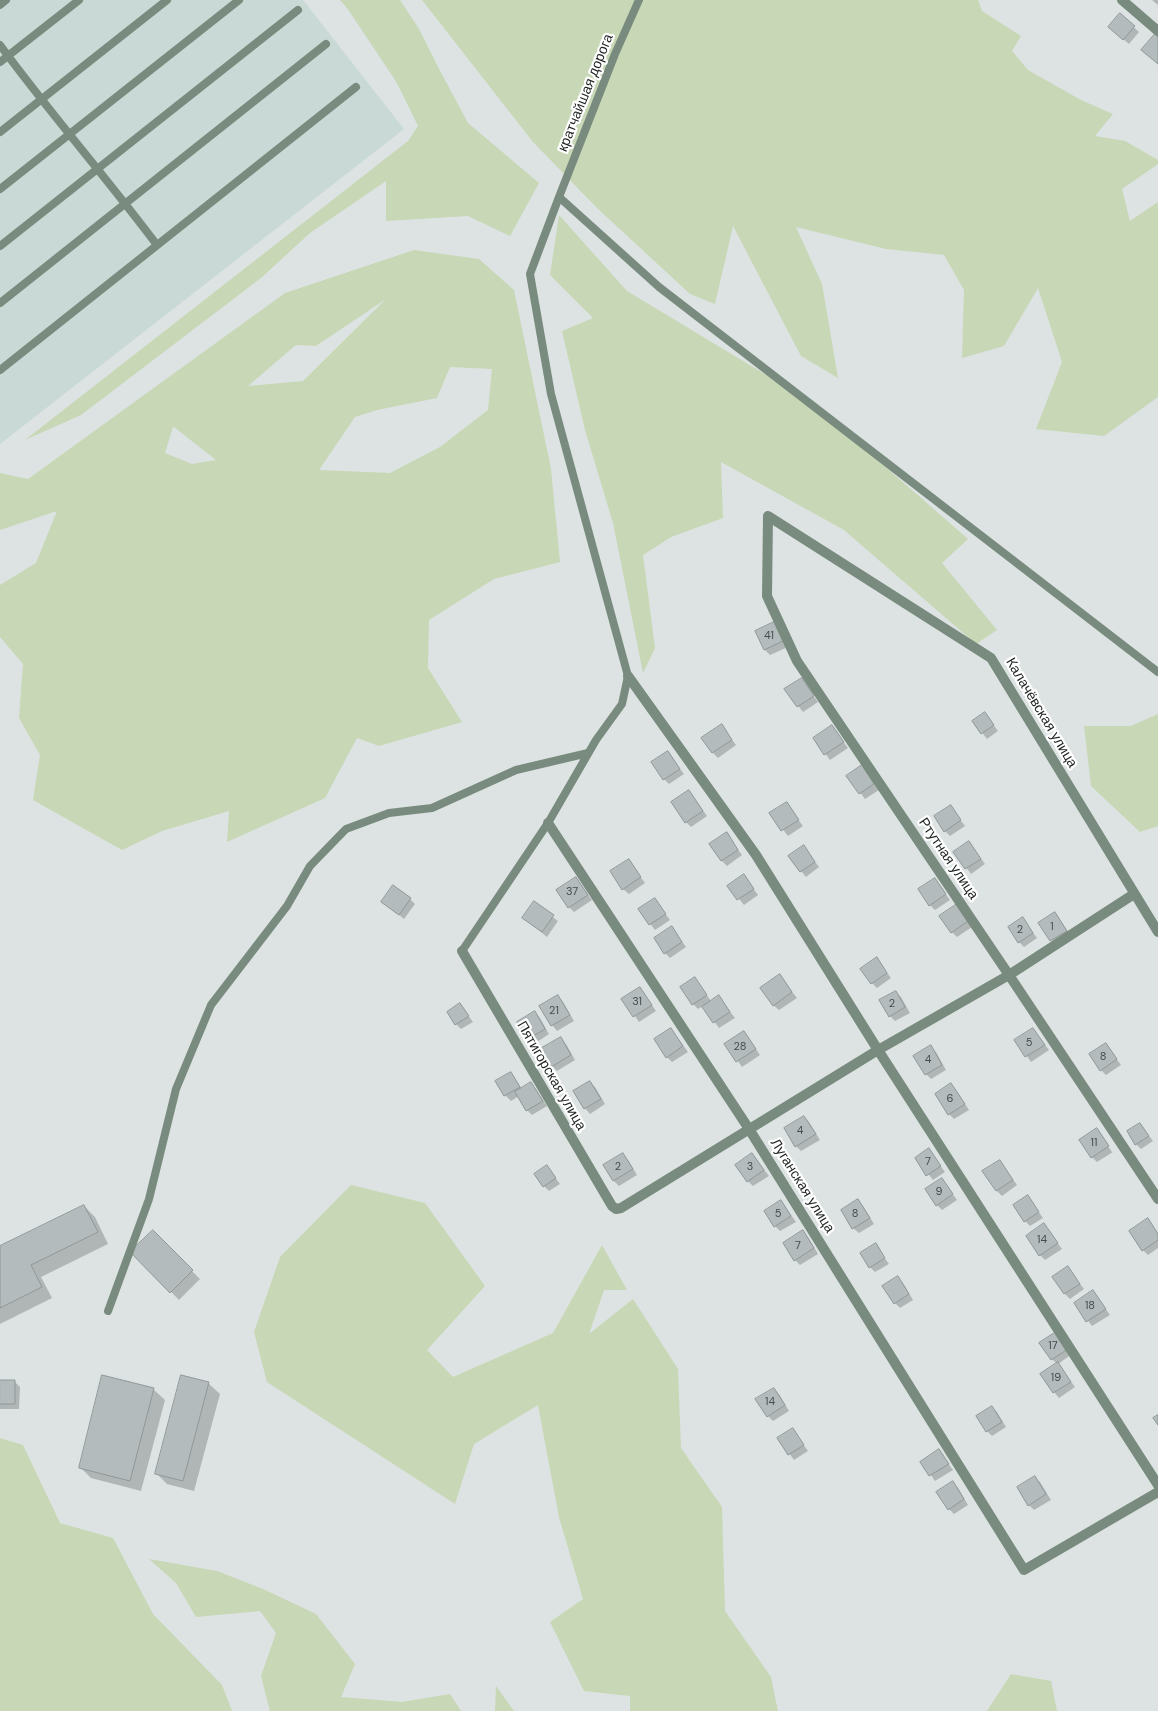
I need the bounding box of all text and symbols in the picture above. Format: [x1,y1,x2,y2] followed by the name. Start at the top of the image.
[555,32,617,154] street label: кратчайшая дорога
[764,629,774,643] house number: 41
[1002,655,1080,771] street label: Калачёвская улица
[915,815,981,903] street label: Ртутная улица
[566,885,578,899] house number: 37
[1050,920,1054,934] house number: 1
[1017,923,1023,937] house number: 2
[632,995,642,1009] house number: 31
[889,997,895,1011] house number: 2
[549,1004,559,1018] house number: 21
[513,1018,589,1134] street label: Пятигорская улица
[1026,1036,1032,1050] house number: 5
[734,1040,746,1054] house number: 28
[1100,1050,1106,1064] house number: 8
[925,1053,931,1067] house number: 4
[947,1092,953,1106] house number: 6
[797,1124,803,1138] house number: 4
[766,1136,838,1236] street label: Луганская улица
[1091,1136,1097,1150] house number: 11
[925,1155,931,1169] house number: 7
[615,1160,621,1174] house number: 2
[747,1160,753,1174] house number: 3
[936,1185,942,1199] house number: 9
[775,1207,781,1221] house number: 5
[852,1207,858,1221] house number: 8
[1037,1233,1047,1247] house number: 14
[795,1239,801,1253] house number: 7
[1085,1299,1095,1313] house number: 18
[1048,1339,1058,1353] house number: 17
[1051,1371,1061,1385] house number: 19
[765,1395,775,1409] house number: 14

